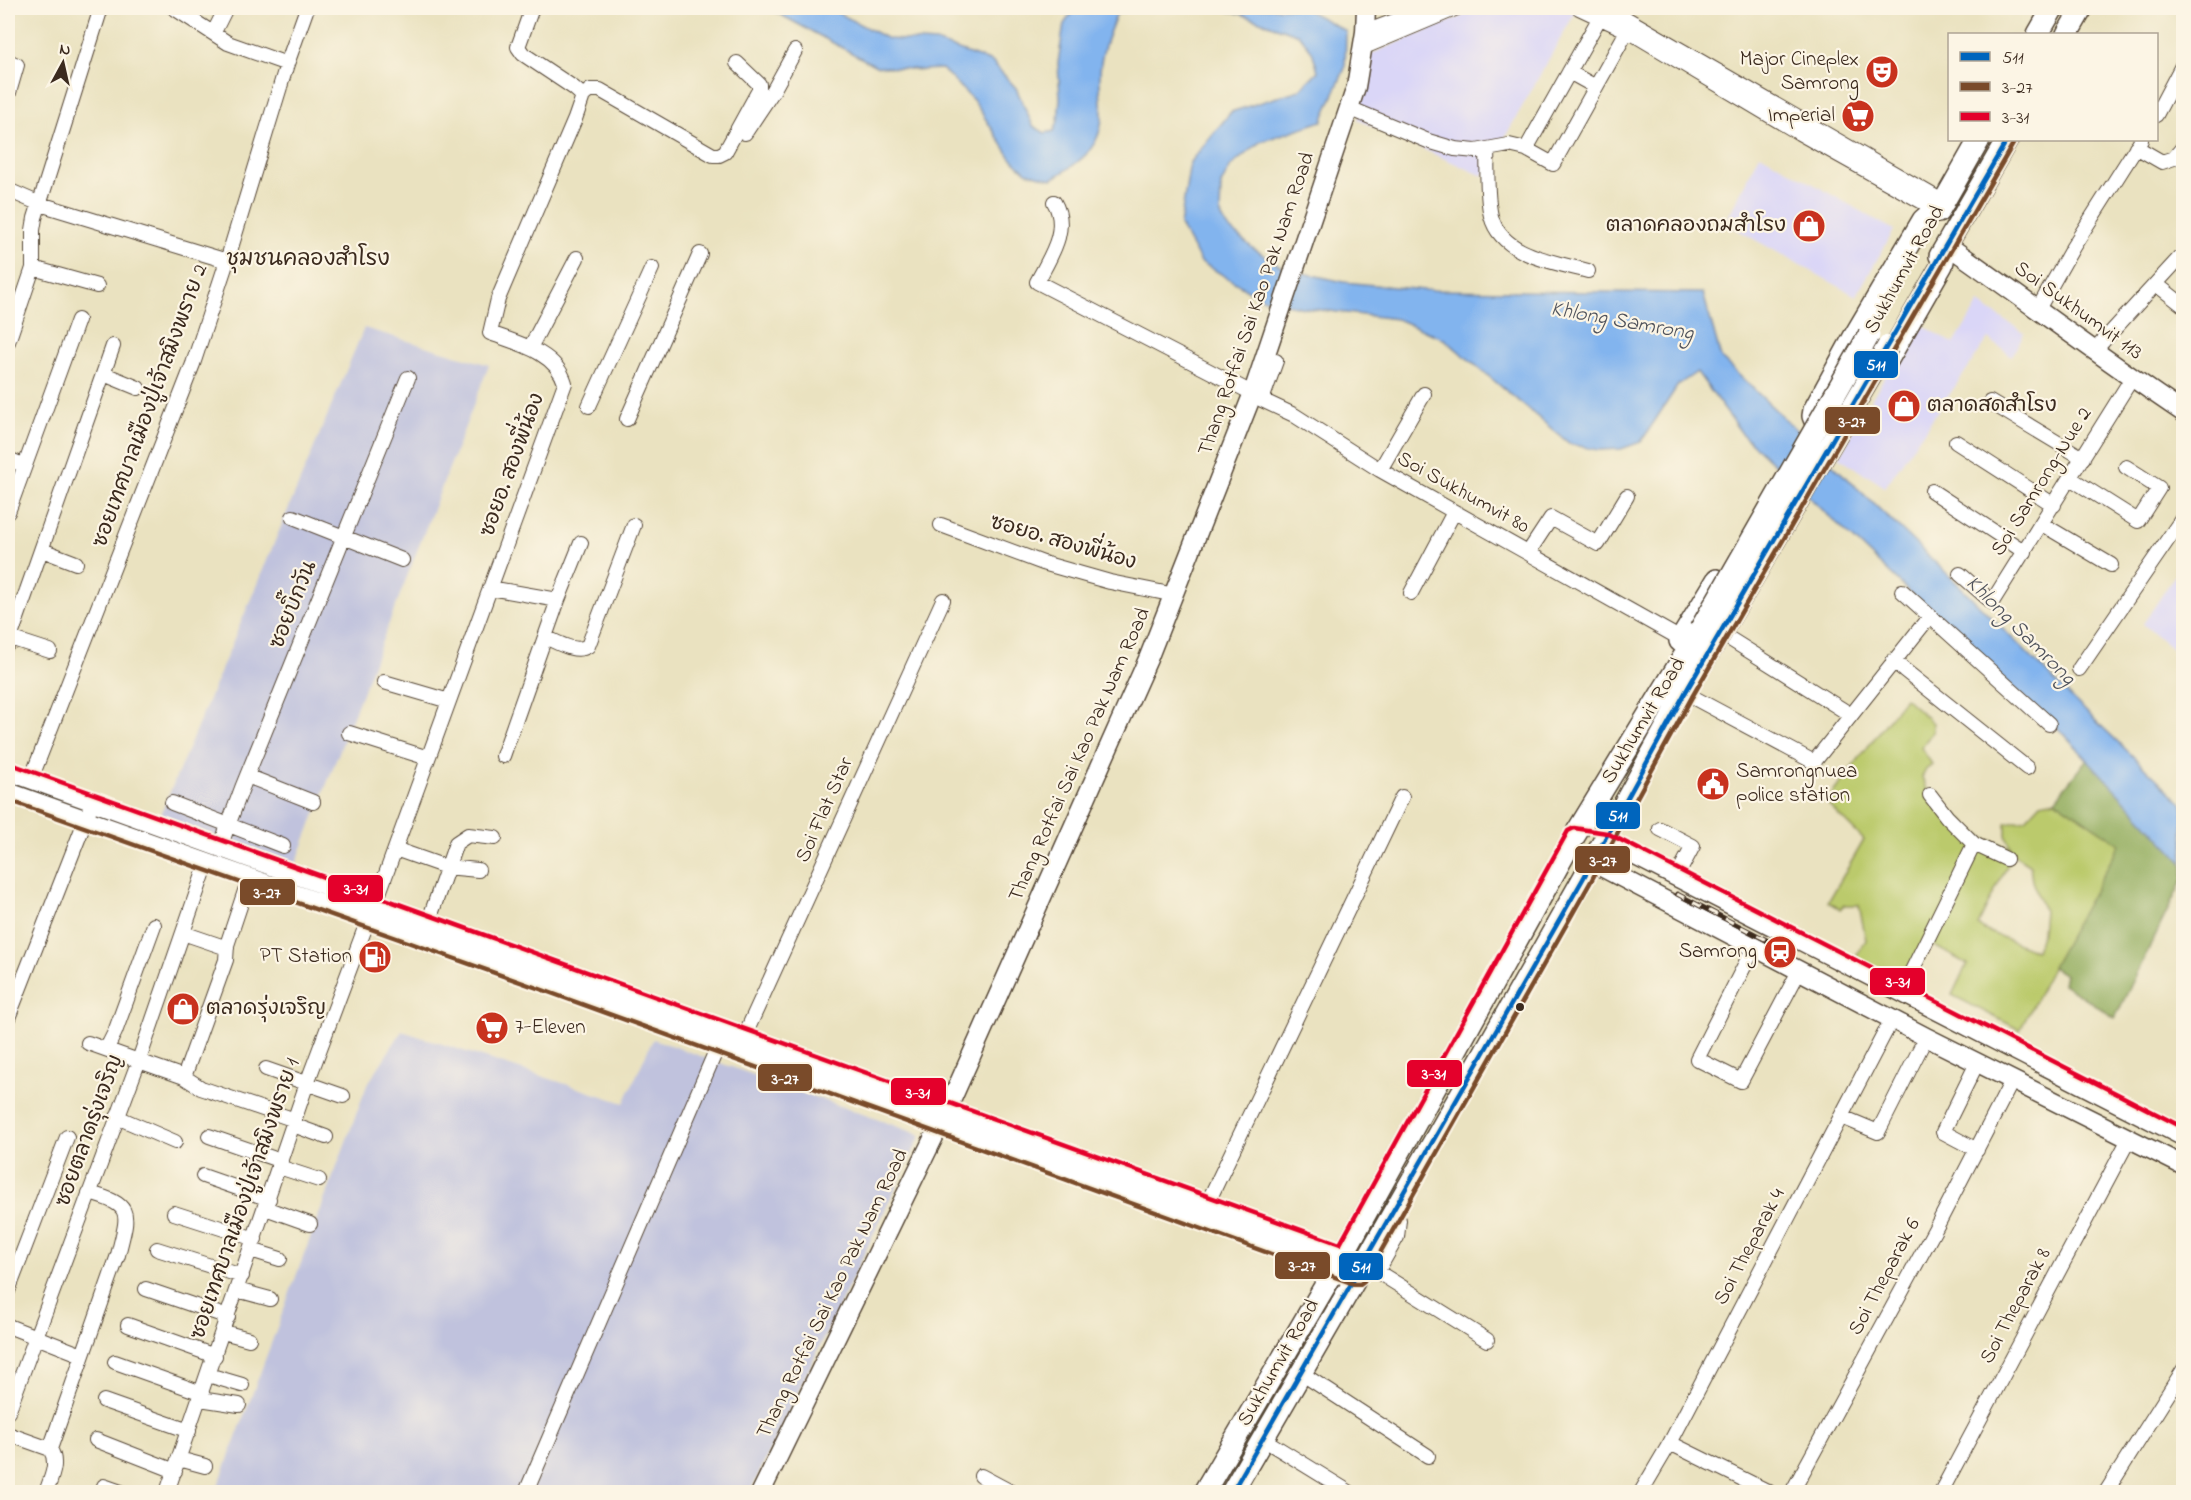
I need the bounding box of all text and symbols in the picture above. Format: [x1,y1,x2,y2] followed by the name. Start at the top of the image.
[33,33,93,93] north arrow
[1948,33,2158,141] legend
[58,37,72,63] text: N
[1740,45,1859,101] place label: Major Cineplex Samrong
[2002,46,2024,72] text: 511
[1864,54,1900,90] theatre icon: Major Cineplex Samrong
[2002,76,2033,102] text: 3-27
[1840,98,1876,134] supermarket icon: Imperial
[1768,101,1835,131] place label: Imperial
[2002,106,2030,132] text: 3-31
[1191,148,1325,460] street label: Thang Rotfai Sai Kao Pak Nam Road
[1857,200,1953,340] street label: Sukhumvit Road
[1791,208,1827,244] shop icon: ตลาดคลองถมสำโรง
[1606,211,1786,241] place label: ตลาดคลองถมสำโรง
[226,243,390,276] district label: ชุมชนคลองสำโรง
[2007,254,2149,368] street label: Soi Sukhumvit 113
[86,260,216,552] street label: ซอยเทศบาลเมืองปู่เจ้าสมิงพราย 2
[1548,294,1697,351] water label: Khlong Samrong
[1853,350,1899,379] line badge: 511
[1866,354,1887,378] text: 511
[468,387,553,541] street label: ซอยอ. สองพี่น้อง
[1886,388,1922,424] shop icon: ตลาดสดสำโรง
[1927,391,2057,421] place label: ตลาดสดสำโรง
[1984,402,2102,563] street label: Soi Samrong-Nue 2
[1824,406,1881,435] line badge: 3-27
[1837,411,1866,435] text: 3-27
[1391,444,1535,542] street label: Soi Sukhumvit 80
[986,503,1141,578] street label: ซอยอ. สองพี่น้อง
[258,555,325,653] street label: ซอยบิ๊กวัน
[1958,569,2083,694] water label: Khlong Samrong
[1001,603,1160,908] street label: Thang Rotfai Sai Kao Pak Nam Road
[1594,652,1694,790] street label: Sukhumvit Road
[788,752,862,868] street label: Soi Flat Star
[1736,757,1857,811] place label: Samrongnuea police station
[1695,766,1731,802] public building icon: Samrongnuea police station
[1595,801,1641,830] line badge: 511
[1608,805,1629,829] text: 511
[1574,845,1631,874] line badge: 3-27
[1588,850,1617,874] text: 3-27
[327,874,384,903] line badge: 3-31
[239,878,296,906] line badge: 3-27
[343,878,369,902] text: 3-31
[252,882,281,906] text: 3-27
[1762,934,1798,970] station icon: Samrong
[1679,937,1757,969] place label: Samrong
[357,939,393,975] fuel station icon: PT Station
[260,942,352,972] place label: PT Station
[1869,967,1926,996] line badge: 3-31
[1885,971,1911,995] text: 3-31
[165,991,201,1027] shop icon: ตลาดรุ่งเจริญ
[206,994,326,1024] place label: ตลาดรุ่งเจริญ
[1514,1001,1526,1013] unlabelled marker
[474,1010,510,1046] supermarket icon: 7-Eleven
[515,1013,586,1043] place label: 7-Eleven
[49,1051,131,1211] street label: ซอยตลาดรุ่งเจริญ
[184,1054,308,1344] street label: ซอยเทศบาลเมืองปู่เจ้าสมิงพราย 1
[1406,1059,1463,1088] line badge: 3-31
[757,1063,813,1092] line badge: 3-27
[1421,1063,1447,1087] text: 3-31
[770,1068,799,1092] text: 3-27
[890,1077,947,1106] line badge: 3-31
[905,1082,931,1106] text: 3-31
[750,1144,918,1445] street label: Thang Rotfai Sai Kao Pak Nam Road
[1707,1183,1794,1311] street label: Soi Theparak 4
[1841,1213,1929,1341] street label: Soi Theparak 6
[1973,1242,2059,1369] street label: Soi Theparak 8
[1274,1251,1331,1280] line badge: 3-27
[1338,1252,1384,1281] line badge: 511
[1287,1255,1316,1279] text: 3-27
[1351,1256,1372,1280] text: 511
[1230,1294,1328,1432] street label: Sukhumvit Road

